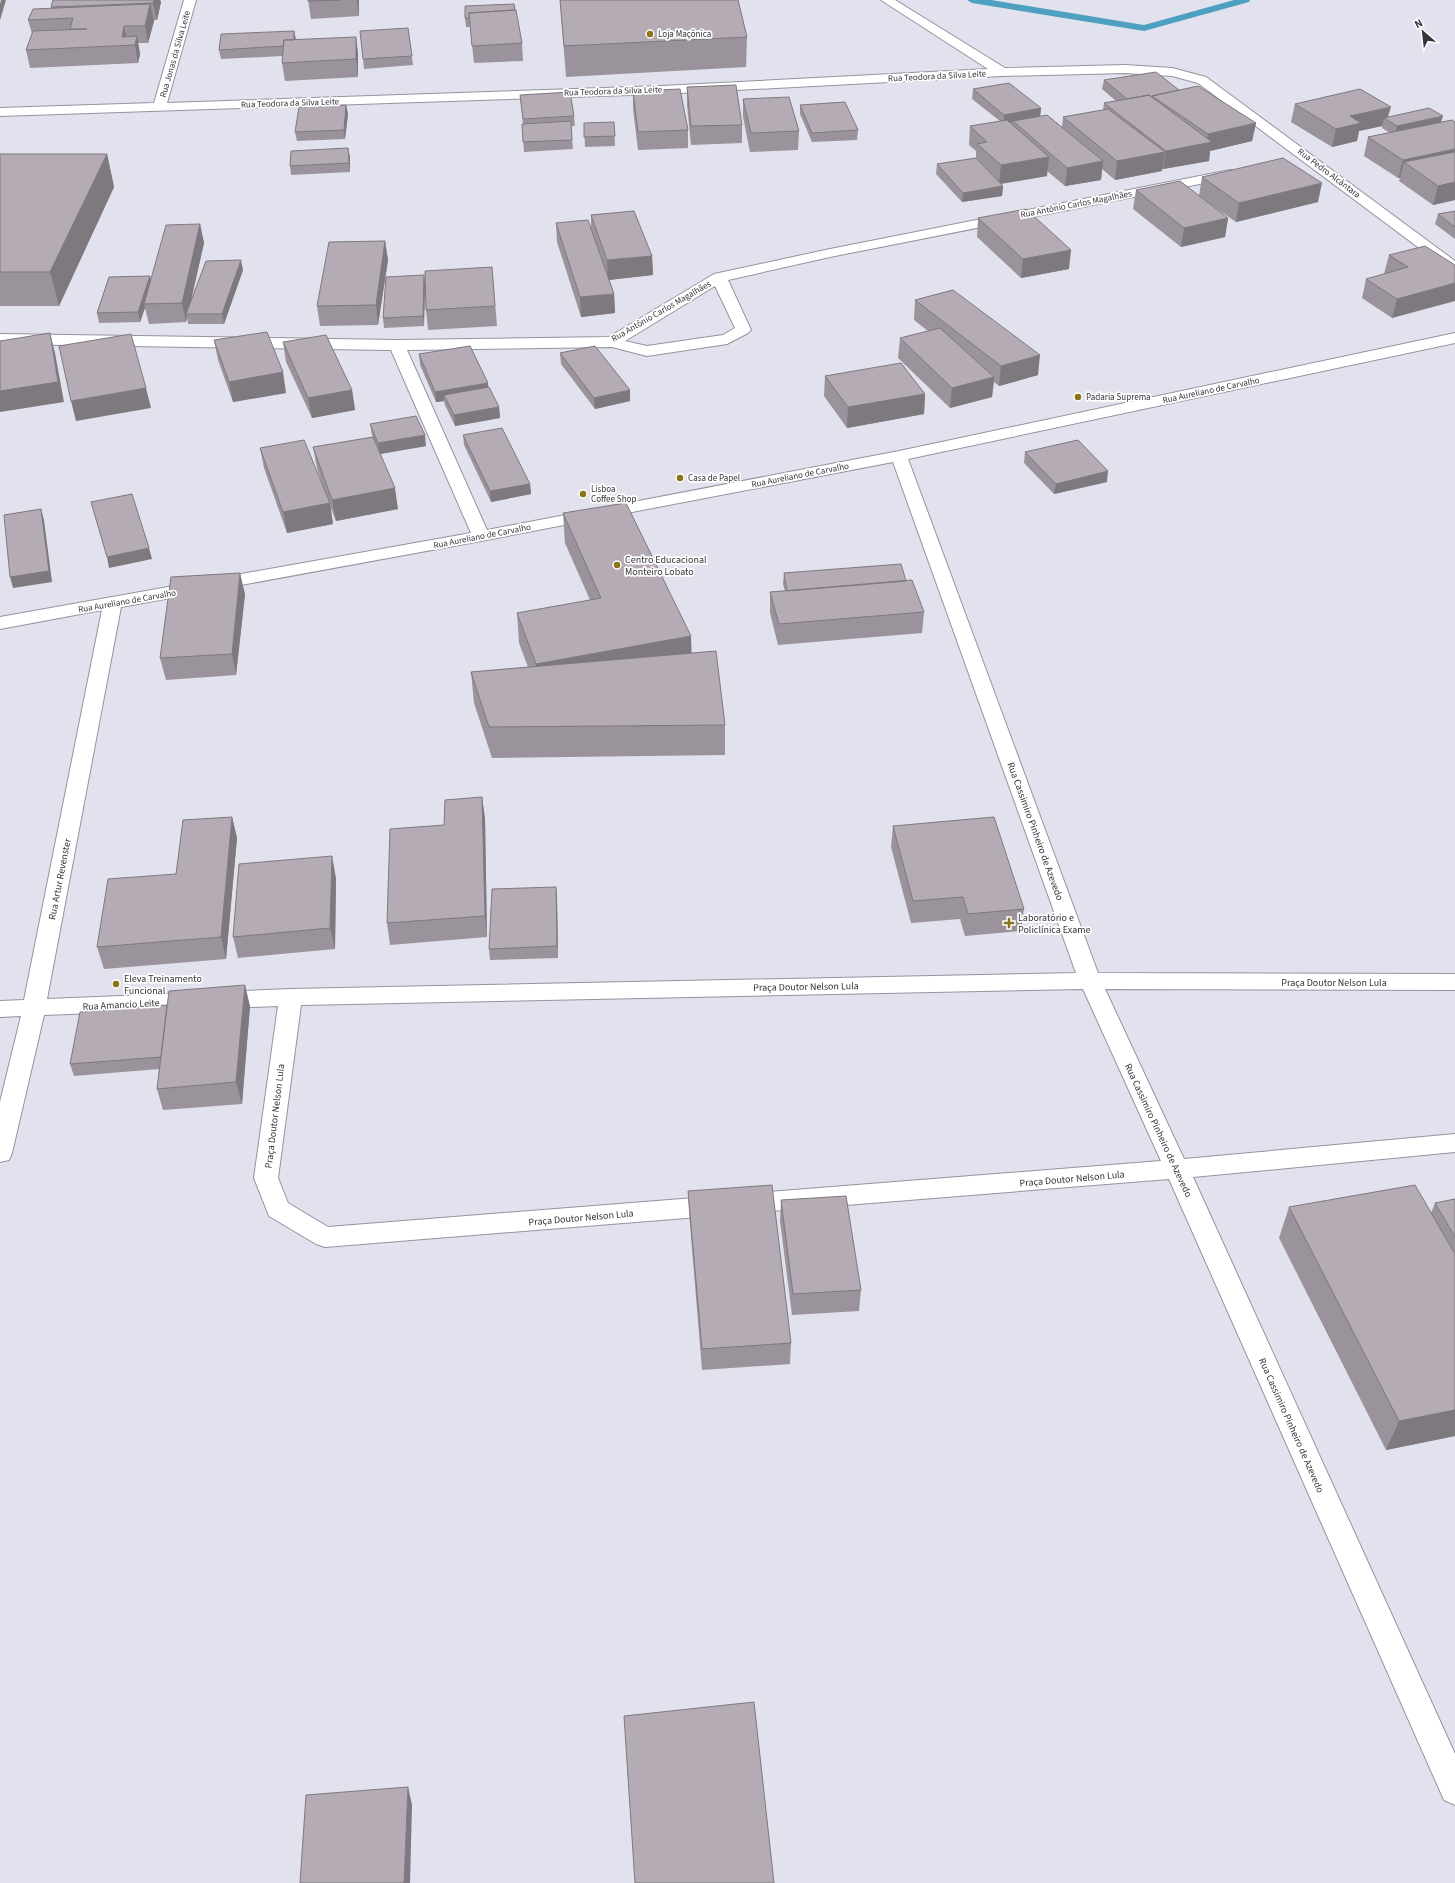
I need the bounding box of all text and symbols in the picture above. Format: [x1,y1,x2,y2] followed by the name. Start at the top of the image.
[157,9,194,99] street label: Rua Jonas da Silva Leite
[1403,12,1443,52] north arrow
[1412,15,1425,32] text: N
[658,28,711,41] place label: Loja Maçônica
[645,29,655,39] marker: Loja Maçônica
[888,67,987,86] street label: Rua Teodora da Silva Leite
[564,83,663,100] street label: Rua Teodora da Silva Leite
[241,95,340,112] street label: Rua Teodora da Silva Leite
[1294,145,1363,201] street label: Rua Pedro Alcântara
[1019,187,1133,222] street label: Rua Antônio Carlos Magalhães
[609,277,714,345] street label: Rua Antônio Carlos Magalhães
[1161,374,1261,407] street label: Rua Aureliano de Carvalho
[1086,391,1151,404] place label: Padaria Suprema
[1073,392,1083,402] marker: Padaria Suprema
[750,460,850,491] street label: Rua Aureliano de Carvalho
[688,472,740,485] place label: Casa de Papel
[675,473,685,483] marker: Casa de Papel
[591,483,636,506] place label: Lisboa Coffee Shop
[578,489,588,499] marker: Lisboa Coffee Shop
[432,521,532,552] street label: Rua Aureliano de Carvalho
[625,553,707,579] place label: Centro Educacional Monteiro Lobato
[612,560,622,570] marker: Centro Educacional Monteiro Lobato
[77,586,177,617] street label: Rua Aureliano de Carvalho
[1003,760,1067,902] street label: Rua Cassimiro Pinheiro de Azevedo
[45,837,75,921] street label: Rua Artur Revenster
[1018,911,1091,937] place label: Laboratório e Policlínica Exame
[1003,917,1015,929] marker: Laboratório e Policlínica Exame
[124,972,202,998] place label: Eleva Treinamento Funcional
[1281,976,1387,990] street label: Praça Doutor Nelson Lula
[111,979,121,989] marker: Eleva Treinamento Funcional
[753,979,859,995] street label: Praça Doutor Nelson Lula
[82,996,160,1014] street label: Rua Amancio Leite
[1121,1061,1195,1200] street label: Rua Cassimiro Pinheiro de Azevedo
[262,1063,288,1169] street label: Praça Doutor Nelson Lula
[1019,1167,1125,1191] street label: Praça Doutor Nelson Lula
[528,1206,634,1230] street label: Praça Doutor Nelson Lula
[1255,1356,1327,1495] street label: Rua Cassimiro Pinheiro de Azevedo

